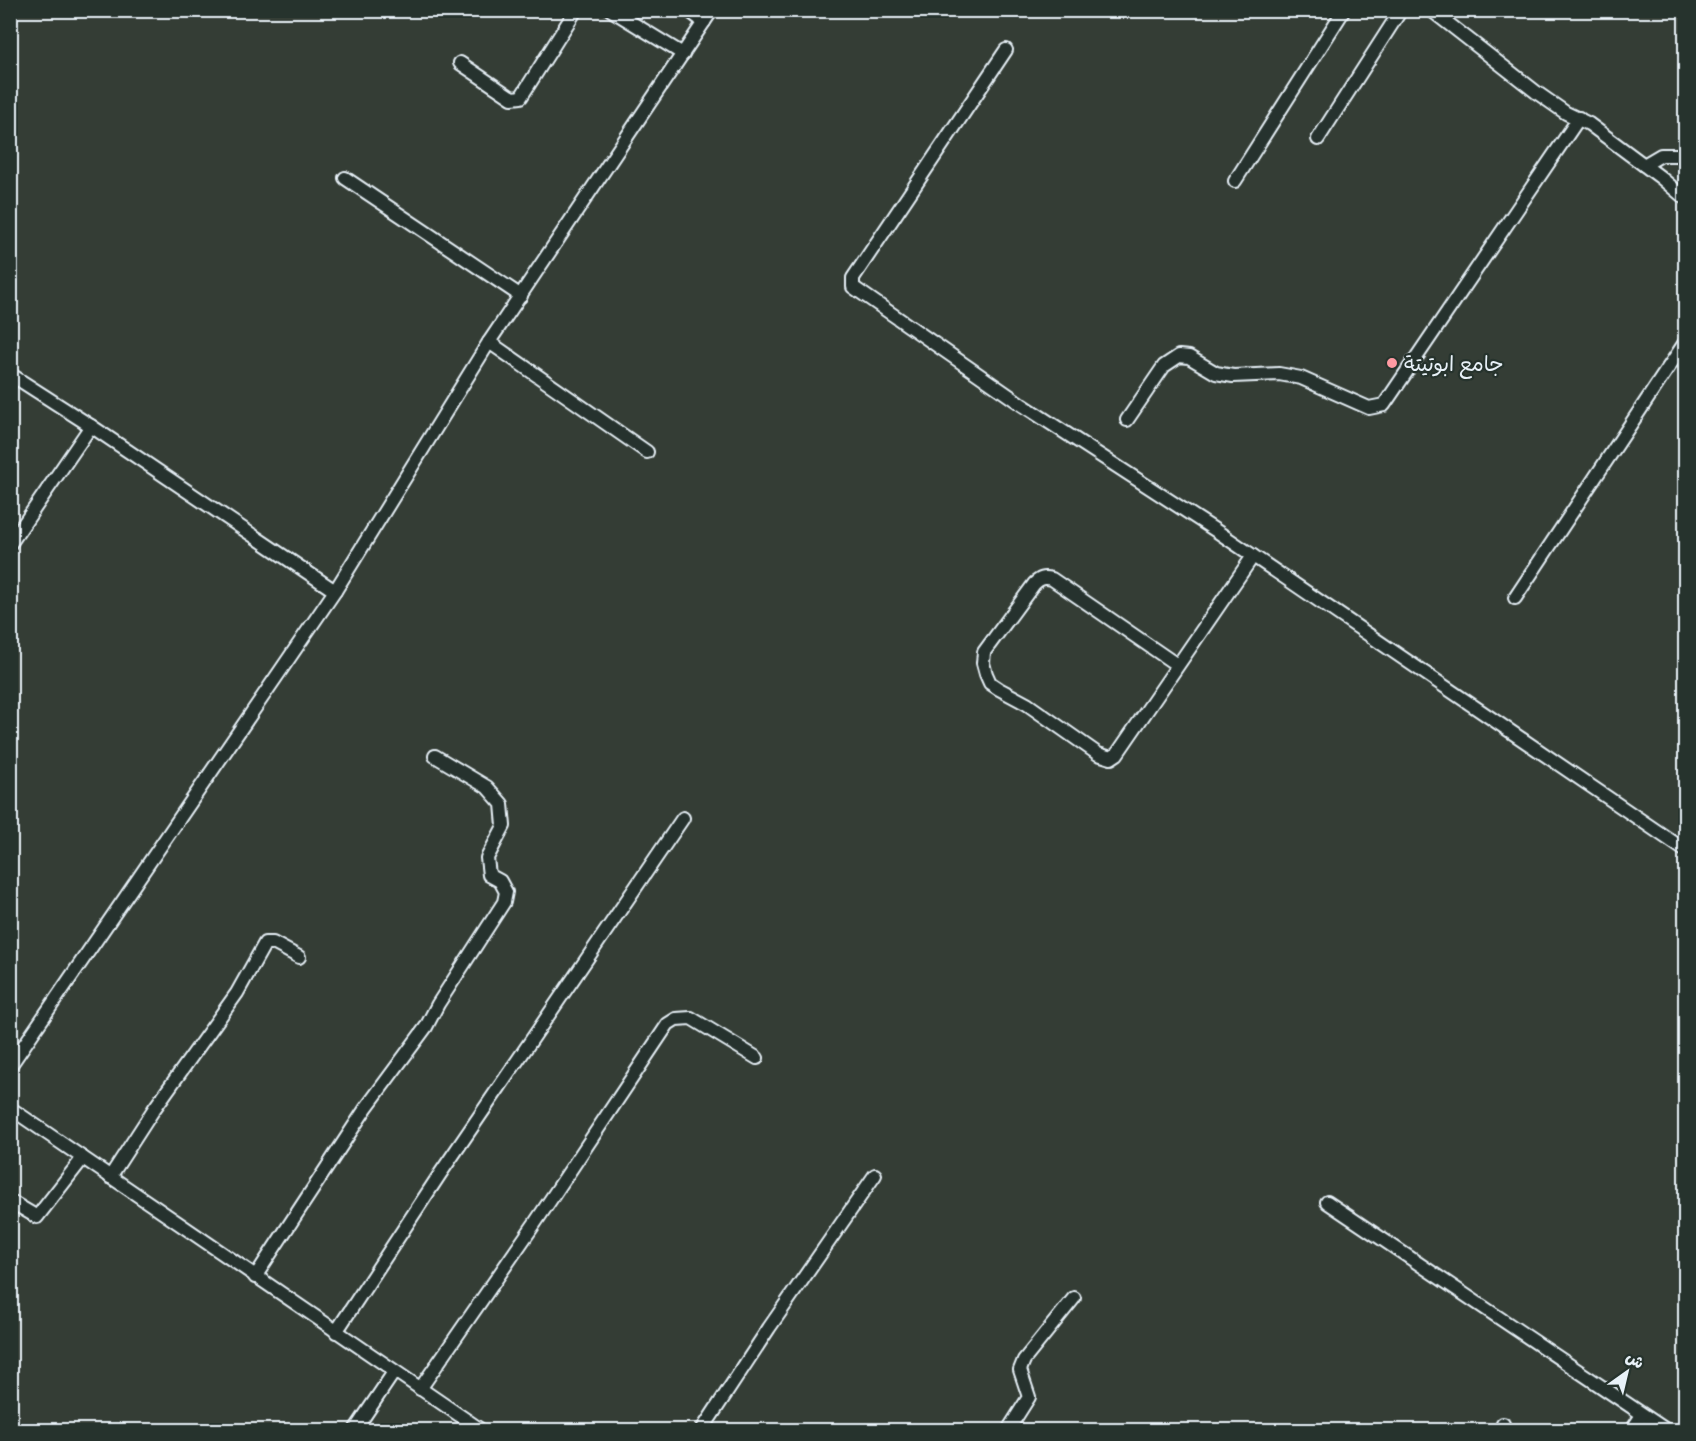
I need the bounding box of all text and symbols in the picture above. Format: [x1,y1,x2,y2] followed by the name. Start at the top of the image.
[1404,351,1504,379] place label: جامع ابوتيتة
[1385,356,1399,370] marker: جامع ابوتيتة
[1597,1342,1657,1402] north arrow
[1622,1347,1648,1373] text: ش

